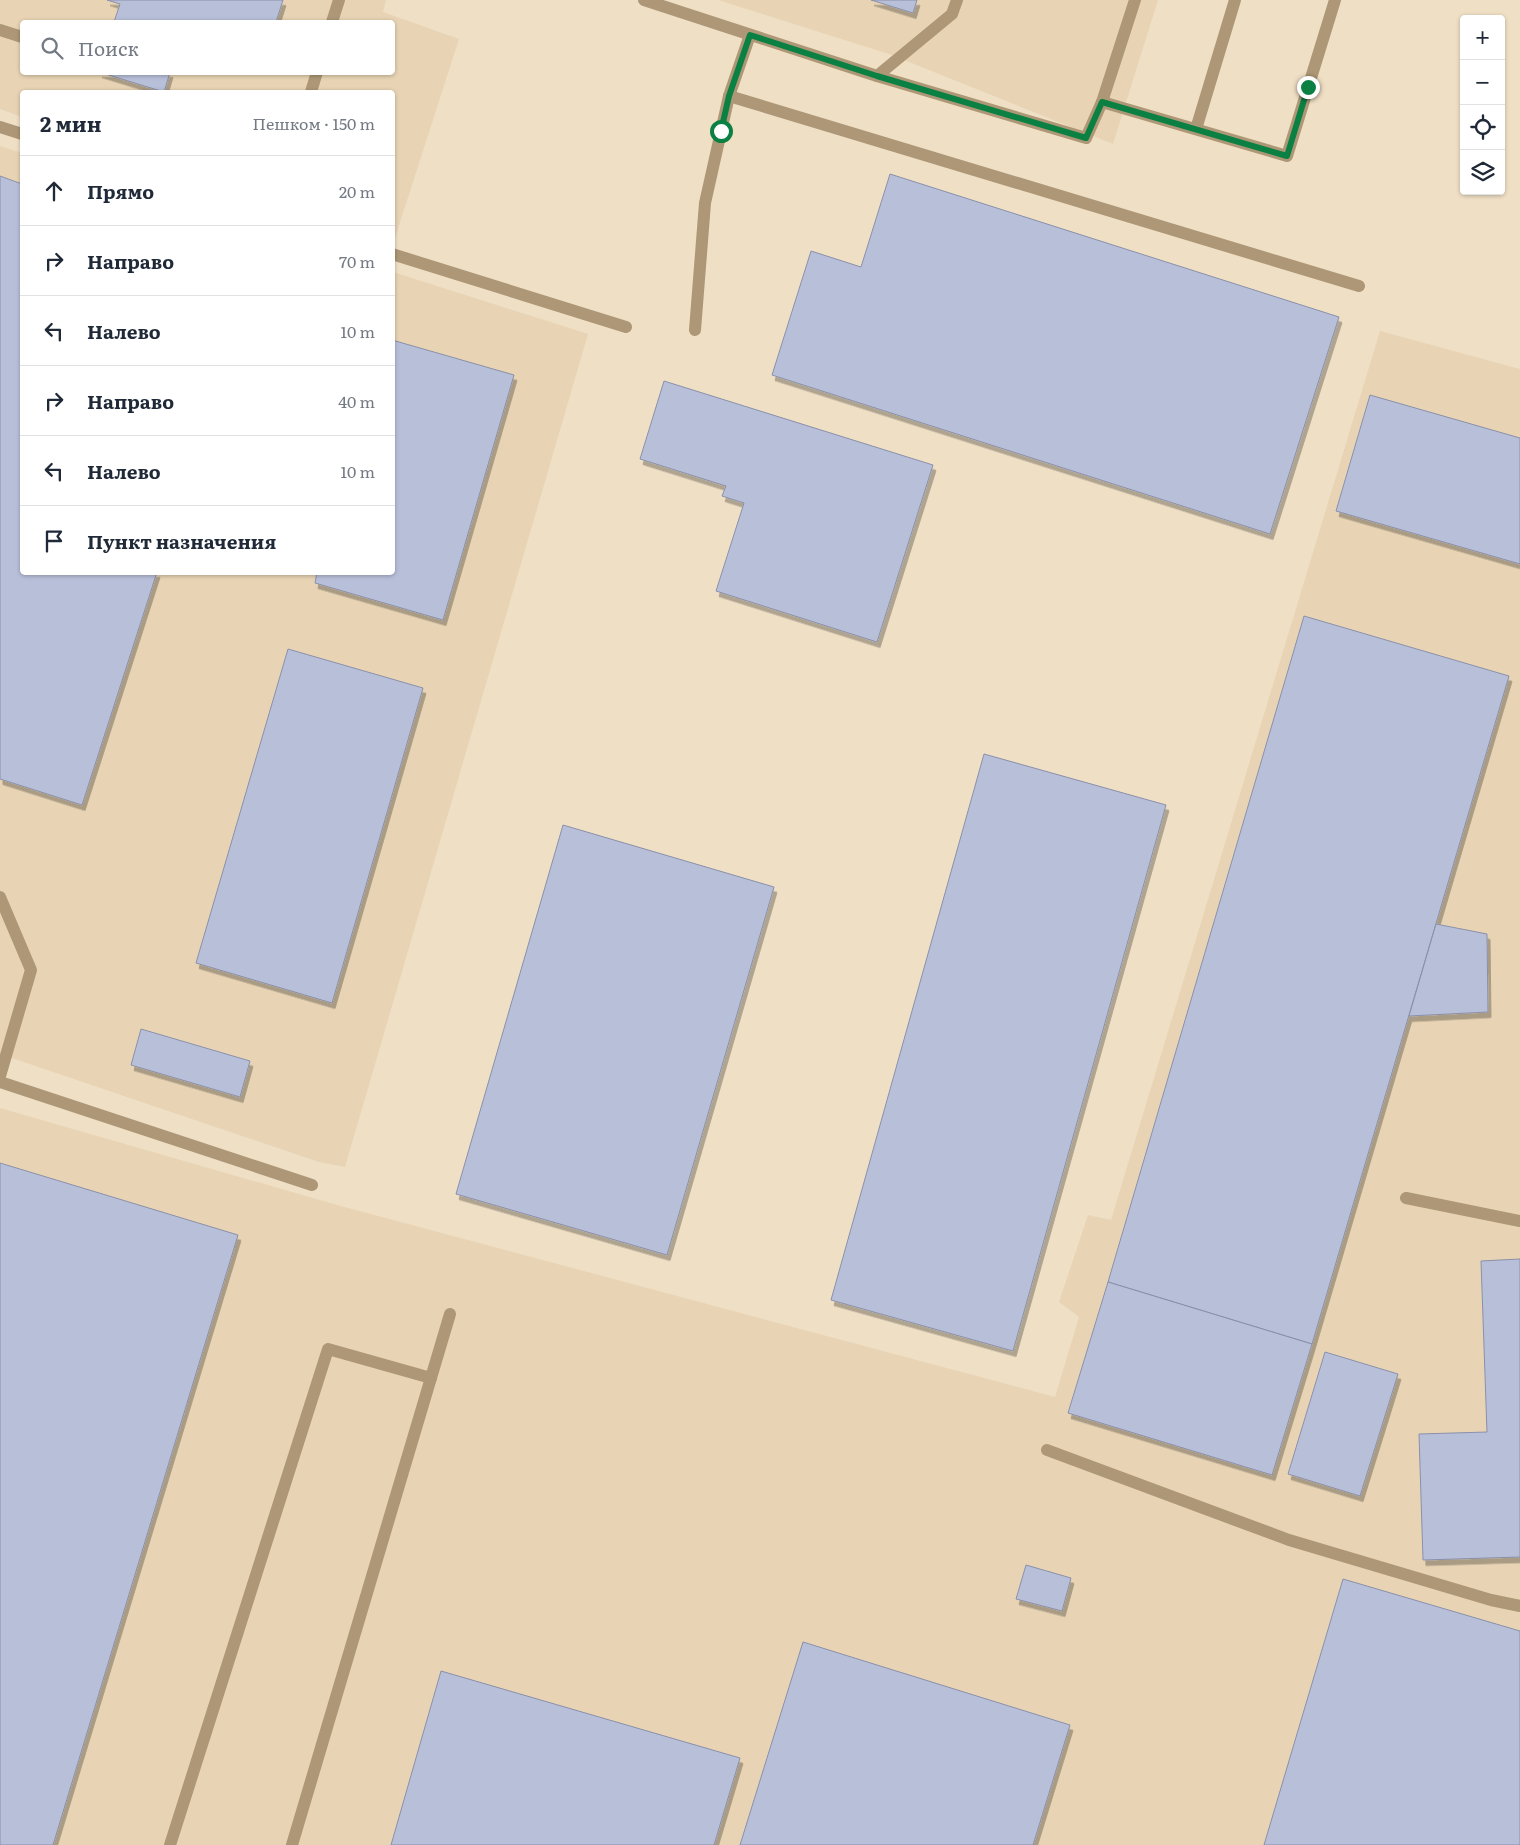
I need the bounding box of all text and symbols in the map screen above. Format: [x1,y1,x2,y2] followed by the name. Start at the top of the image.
[1460,15,1505,195] map controls
[1460,15,1505,60] button: +
[20,20,395,75] search box
[38,34,66,62] icon: search
[78,34,139,62] text: Поиск
[1460,60,1505,105] button: −
[1297,76,1320,99] route end
[1460,105,1505,150] button: locate
[40,107,102,138] text: 2 мин
[253,111,375,135] text: Пешком · 150 m
[710,120,733,143] route start
[1460,150,1505,195] button: layers
[40,177,68,205] icon: ahead
[87,177,154,205] text: Прямо
[339,179,375,203] text: 20 m
[40,247,68,275] icon: right
[87,247,174,275] text: Направо
[339,249,375,273] text: 70 m
[40,317,68,345] icon: left
[87,317,161,345] text: Налево
[341,319,375,343] text: 10 m
[40,387,68,415] icon: right
[87,387,174,415] text: Направо
[338,389,375,413] text: 40 m
[40,457,68,485] icon: left
[87,457,161,485] text: Налево
[341,459,375,483] text: 10 m
[40,527,68,555] icon: arrive
[87,527,276,555] text: Пункт назначения

